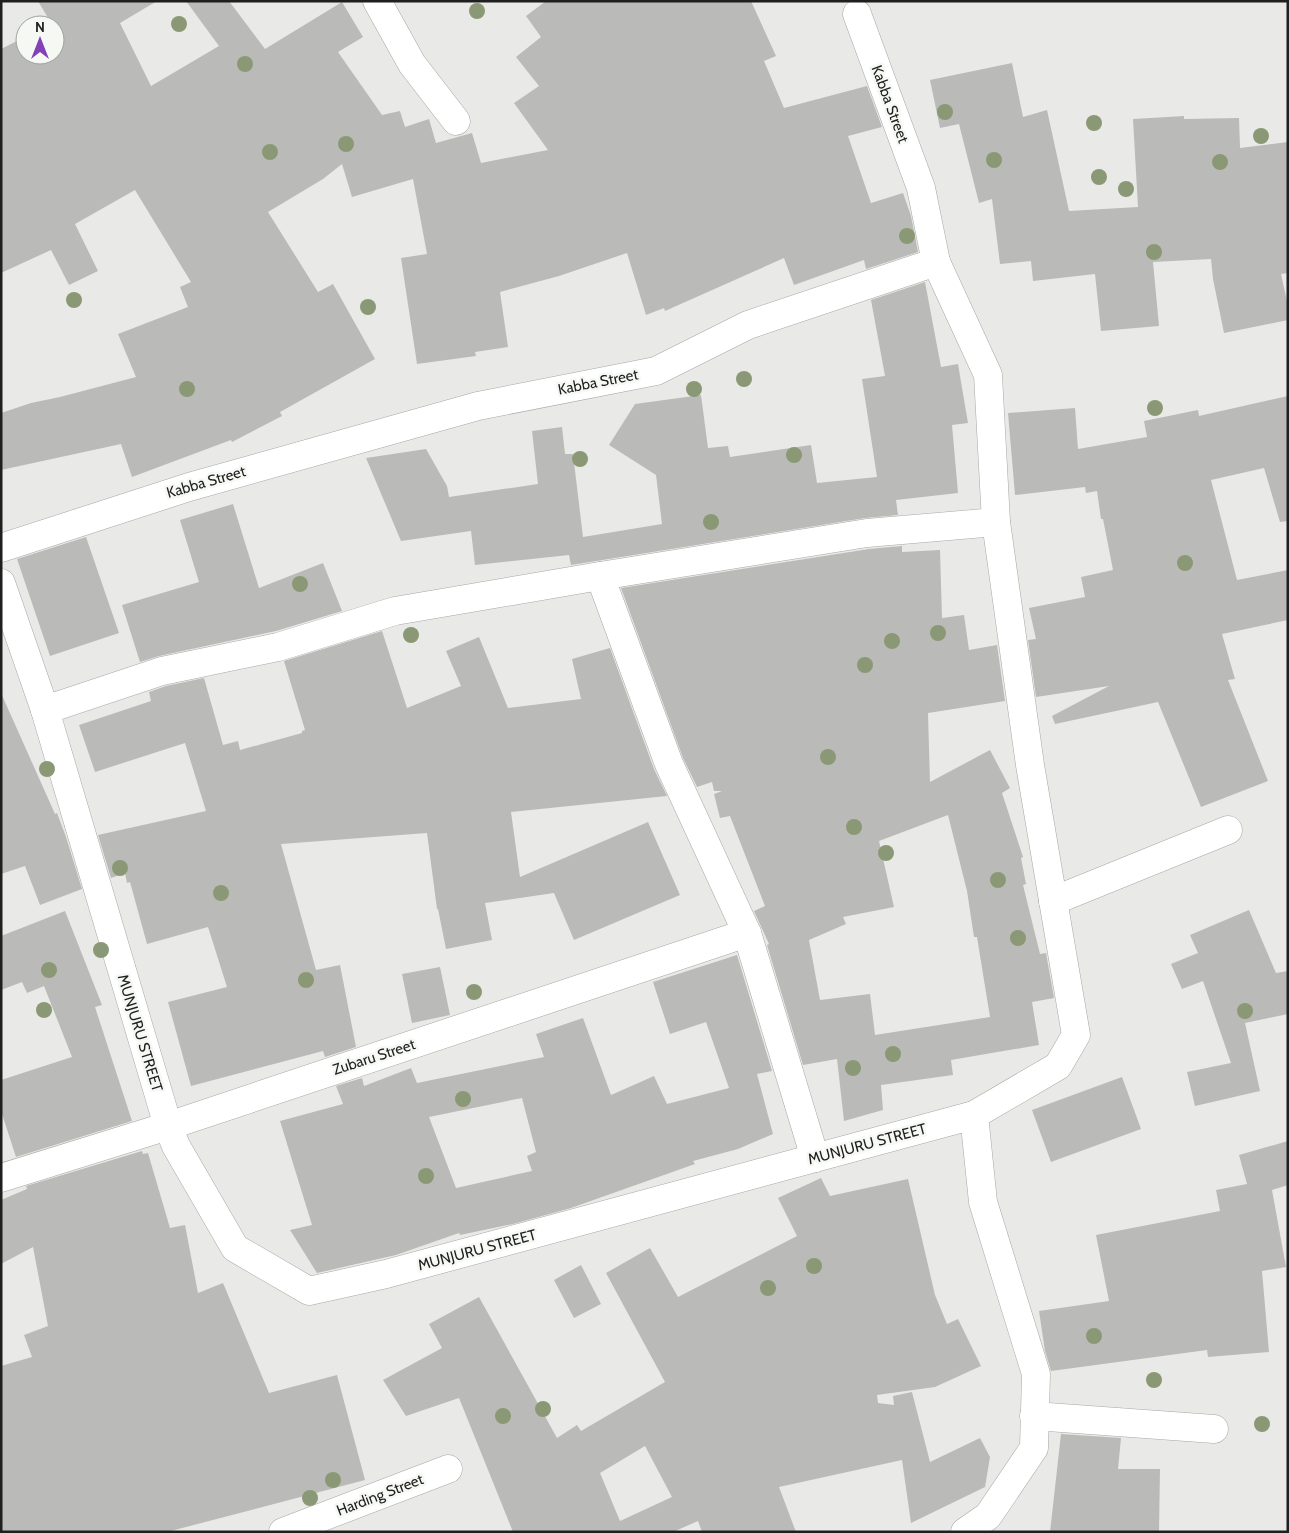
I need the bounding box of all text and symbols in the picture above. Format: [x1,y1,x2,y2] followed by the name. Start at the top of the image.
[15,15,65,65] north arrow
[35,18,45,36] text: N
[868,63,912,145] street label: Kabba Street
[556,365,640,399] street label: Kabba Street
[164,462,248,502] street label: Kabba Street
[114,972,166,1094] street label: MUNJURU STREET
[330,1035,418,1079] street label: Zubaru Street
[806,1120,928,1168] street label: MUNJURU STREET
[416,1226,538,1274] street label: MUNJURU STREET
[334,1470,426,1520] street label: Harding Street

